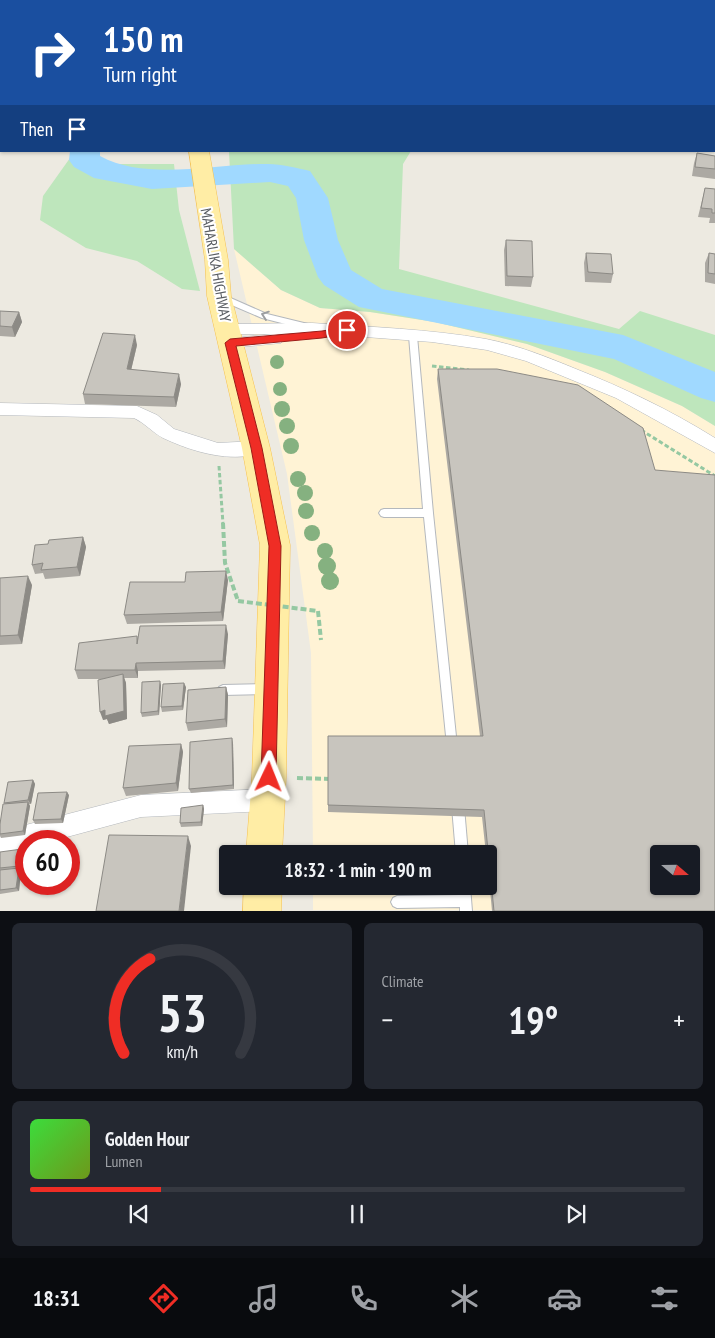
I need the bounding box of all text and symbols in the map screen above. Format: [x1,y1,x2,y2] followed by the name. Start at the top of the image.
[103,16,184,62] text: 150 m
[20,20,85,85] icon: right
[103,60,177,88] text: Turn right
[63,115,91,143] icon: arrive
[20,117,53,141] text: Then
[197,207,235,324] street label: MAHARLIKA HIGHWAY
[326,309,368,351] pin
[261,311,270,321] one-way arrow
[333,316,361,344] icon: arrive
[242,750,294,802] position arrow
[15,830,80,895] speed limit sign: 60
[650,845,700,895] north arrow
[650,845,700,895] map controls
[285,858,431,882] text: 18:32 · 1 min · 190 m
[382,971,424,991] text: Climate
[157,979,207,1046] text: 53
[508,995,558,1044] text: 19°
[382,1001,393,1038] text: −
[673,1001,685,1038] text: +
[166,1040,198,1063] text: km/h
[105,1127,189,1151] text: Golden Hour
[105,1151,142,1171] text: Lumen
[125,1200,153,1228] icon: previous
[343,1200,371,1228] icon: pause
[562,1200,590,1228] icon: next
[146,1281,181,1316] icon: directions
[246,1281,281,1316] icon: music
[346,1281,381,1316] icon: phone
[447,1281,482,1316] icon: climate
[547,1281,582,1316] icon: car
[647,1281,682,1316] icon: filters
[33,1284,80,1312] text: 18:31

